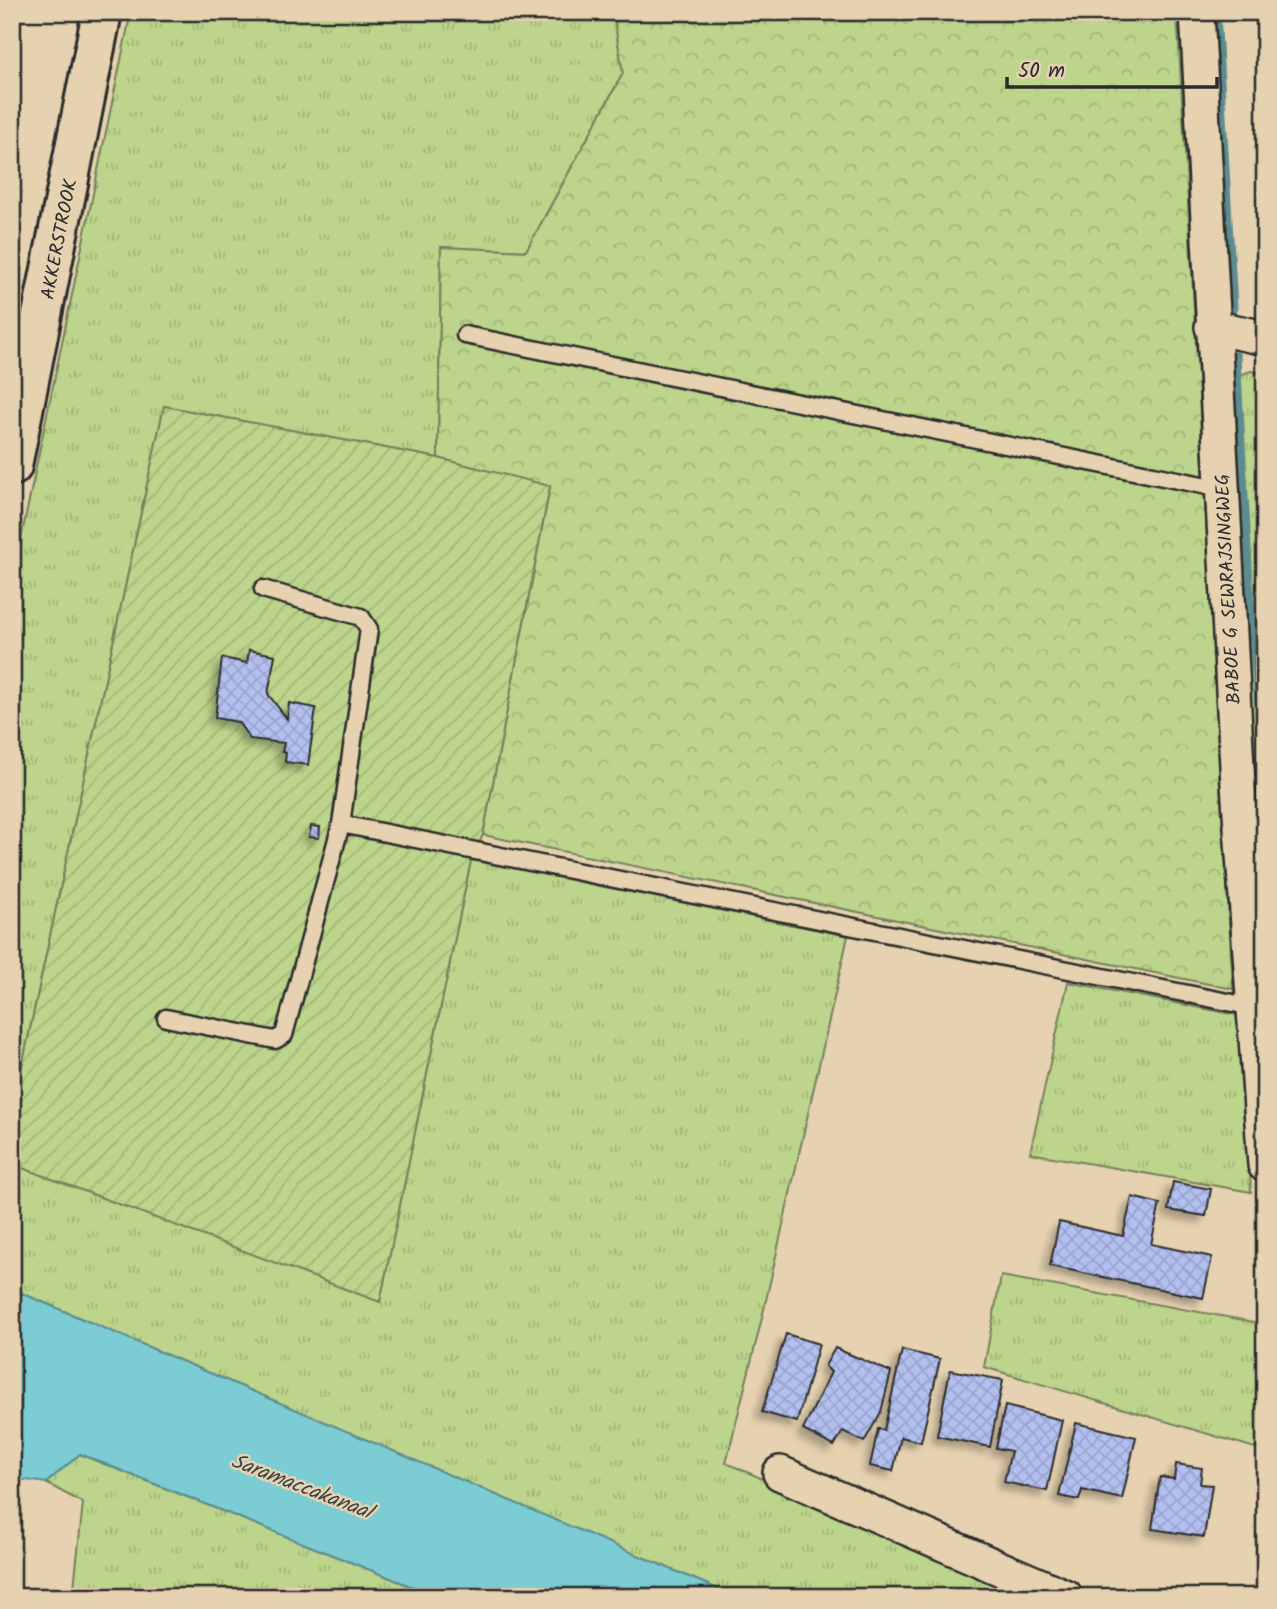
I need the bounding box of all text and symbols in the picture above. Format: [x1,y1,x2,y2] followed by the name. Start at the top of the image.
[1007,46,1218,90] scale bar
[1018,55,1065,88] text: 50 m
[34,176,86,302] street label: AKKERSTROOK
[1208,473,1250,705] street label: BABOE G SEWRAJSINGWEG
[226,1445,380,1531] water label: Saramaccakanaal

